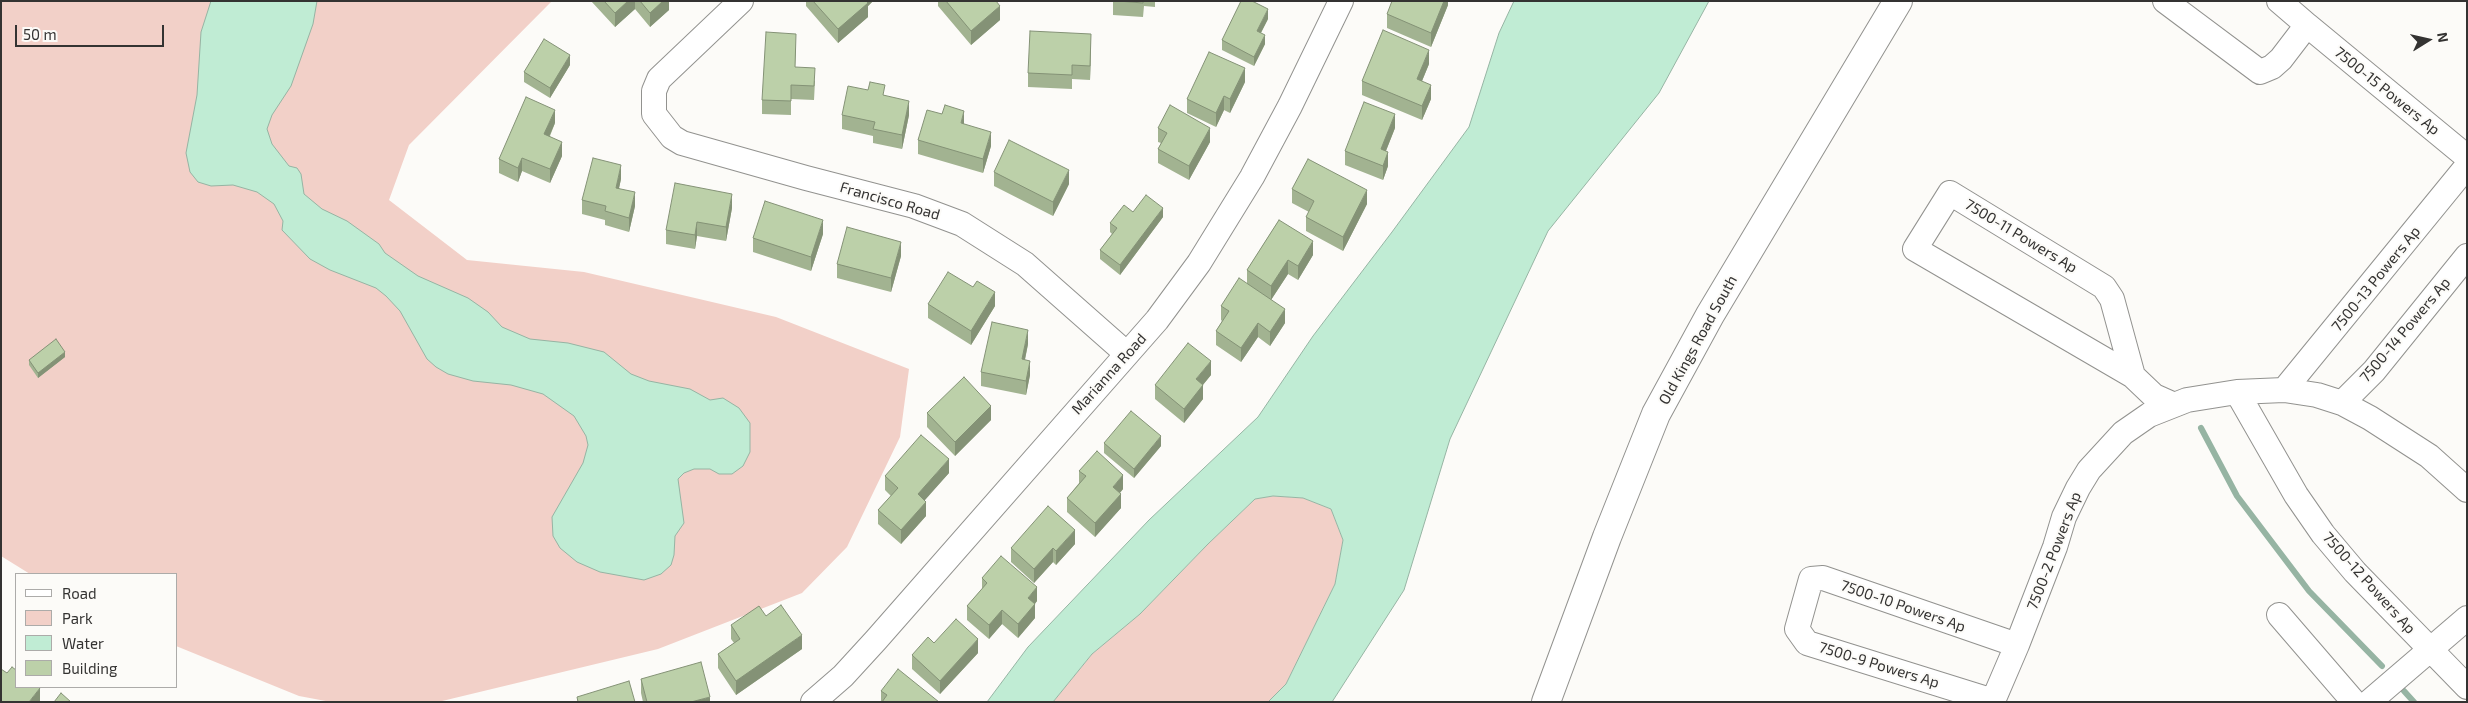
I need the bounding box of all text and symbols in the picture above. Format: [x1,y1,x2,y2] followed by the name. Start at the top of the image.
[18,15,166,47] scale bar
[2403,15,2453,65] north arrow
[23,25,57,43] text: 50 m
[2434,31,2453,44] text: N
[2331,43,2443,139] street label: 7500-15 Powers Ap
[838,178,942,224] street label: Francisco Road
[1962,195,2080,277] street label: 7500-11 Powers Ap
[2328,223,2424,335] street label: 7500-13 Powers Ap
[1655,272,1741,408] street label: Old Kings Road South
[2356,274,2454,386] street label: 7500-14 Powers Ap
[1068,330,1150,418] street label: Marianna Road
[2023,489,2085,613] street label: 7500-2 Powers Ap
[2319,529,2419,637] street label: 7500-12 Powers Ap
[15,573,178,688] legend
[1838,576,1968,636] street label: 7500-10 Powers Ap
[62,584,97,602] text: Road
[62,609,93,627] text: Park
[62,634,104,652] text: Water
[1817,638,1941,692] street label: 7500-9 Powers Ap
[62,659,117,677] text: Building

